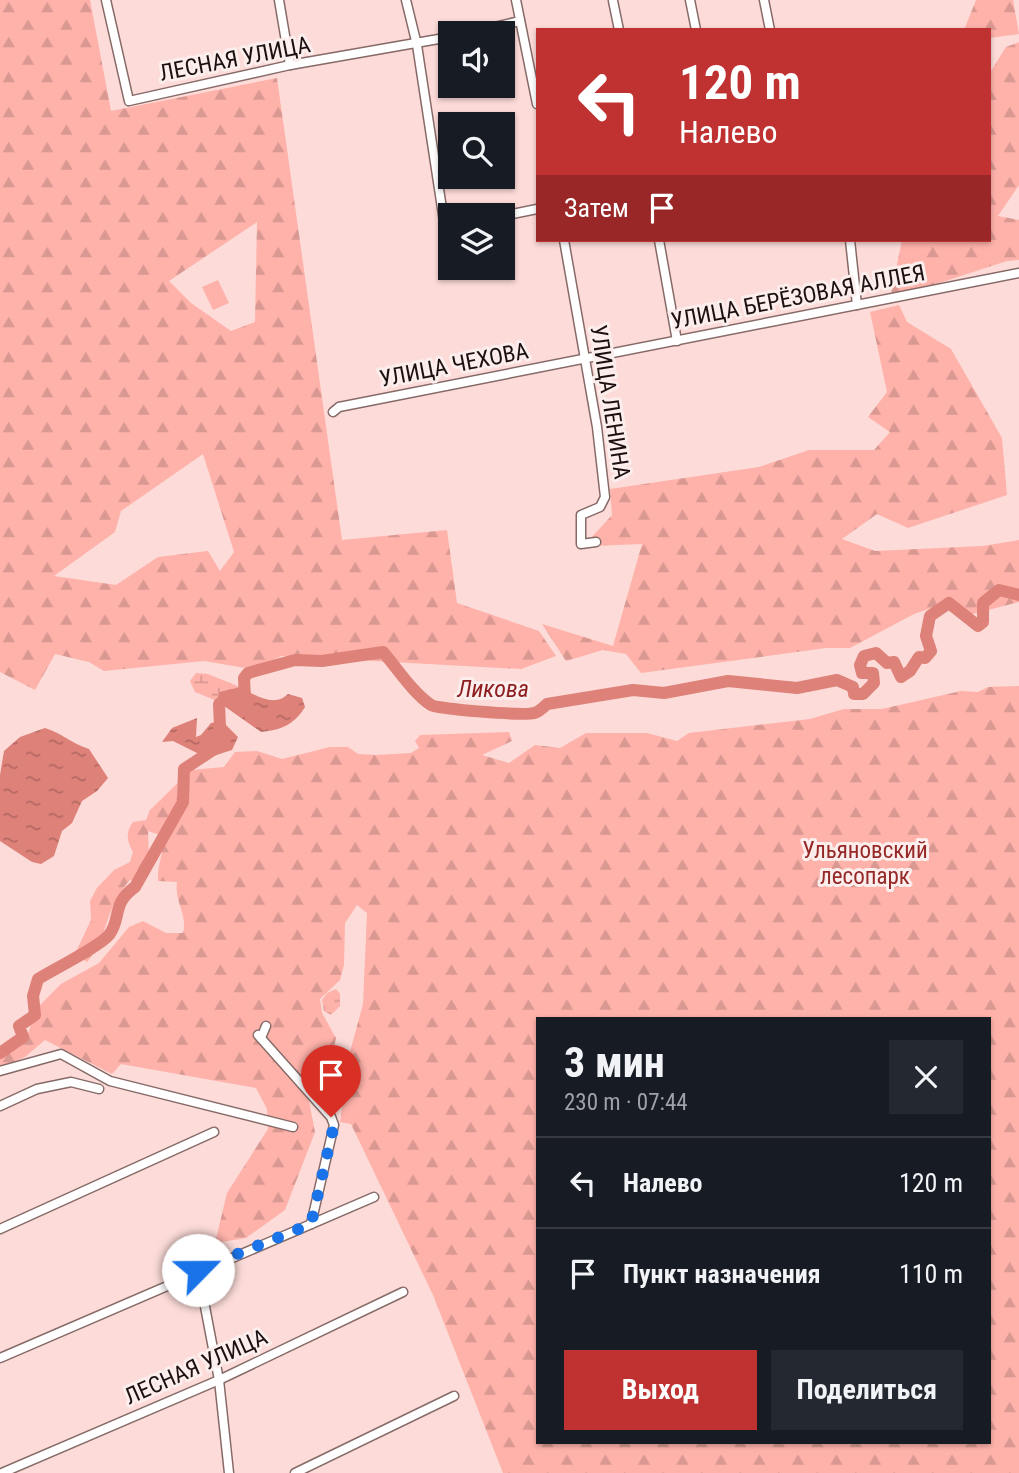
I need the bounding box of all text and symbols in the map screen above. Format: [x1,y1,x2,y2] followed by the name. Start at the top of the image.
[438,21,515,280] map controls
[438,21,515,98] button: sound
[157,31,313,87] street label: ЛЕСНАЯ УЛИЦА
[679,54,801,111] text: 120 m
[564,56,655,147] icon: left
[438,112,515,189] button: search
[679,113,778,151] text: Налево
[643,189,681,227] icon: arrive
[564,193,629,223] text: Затем
[438,203,515,280] button: layers
[669,259,927,335] street label: УЛИЦА БЕРЁЗОВАЯ АЛЛЕЯ
[584,323,636,481] street label: УЛИЦА ЛЕНИНА
[377,337,531,393] street label: УЛИЦА ЧЕХОВА
[456,675,529,703] water label: Ликова
[802,837,928,890] park label: Ульяновский лесопарк
[564,1038,665,1087] text: 3 мин
[889,1040,963,1114] button: close
[301,1045,361,1117] pin
[312,1056,350,1094] icon: arrive
[564,1089,688,1116] text: 230 m · 07:44
[564,1164,602,1202] icon: left
[623,1168,703,1198] text: Налево
[899,1168,963,1198] text: 120 m
[161,1233,235,1307] position arrow
[564,1255,602,1293] icon: arrive
[623,1259,821,1289] text: Пункт назначения
[899,1259,963,1289] text: 110 m
[121,1324,271,1410] street label: ЛЕСНАЯ УЛИЦА
[564,1350,757,1430] button: Выход
[771,1350,963,1430] button: Поделиться

